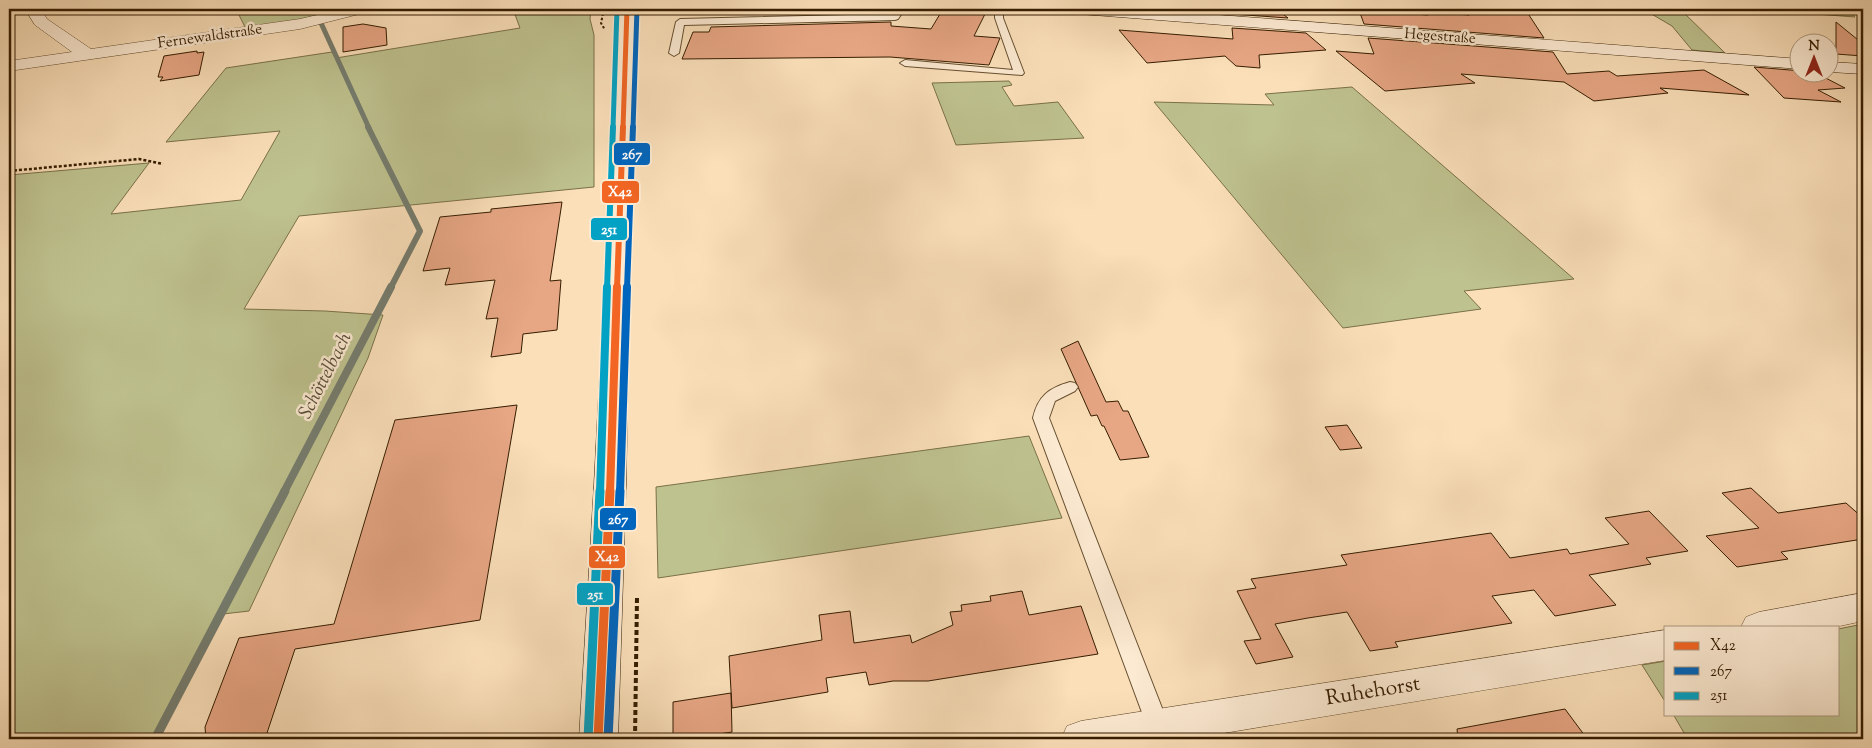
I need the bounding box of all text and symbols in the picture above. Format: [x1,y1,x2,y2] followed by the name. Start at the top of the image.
[156,19,264,55] street label: Fernewaldstraße
[1404,24,1476,50] street label: Hegestraße
[1790,32,1840,82] north arrow
[1808,37,1820,57] text: N
[613,142,651,166] line badge: 267
[622,146,643,166] text: 267
[601,180,640,204] line badge: X42
[608,183,633,203] text: X42
[590,217,628,241] line badge: 251
[601,221,617,241] text: 251
[293,327,360,424] water label: Schöttelbach
[599,507,637,531] line badge: 267
[608,511,629,531] text: 267
[588,545,626,569] line badge: X42
[595,548,620,568] text: X42
[576,582,614,606] line badge: 251
[587,586,603,606] text: 251
[1664,626,1840,716] legend
[1710,636,1736,657] text: X42
[1710,662,1732,683] text: 267
[1324,670,1422,714] street label: Ruhehorst
[1710,686,1727,707] text: 251

